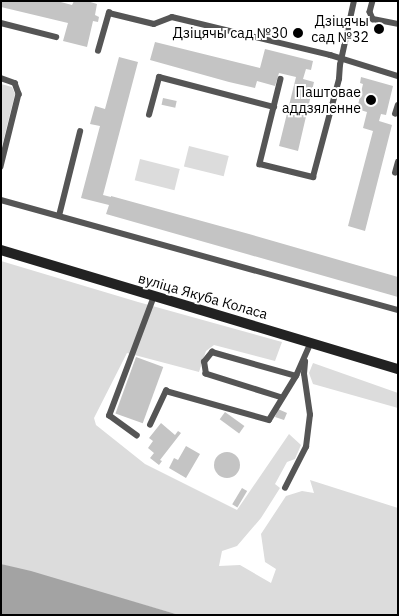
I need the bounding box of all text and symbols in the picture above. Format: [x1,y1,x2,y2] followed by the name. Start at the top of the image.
[311,13,369,46] place label: Дзіцячы сад №32
[373,23,385,35] marker: Дзіцячы сад №32
[173,25,288,41] place label: Дзіцячы сад №30
[292,27,304,39] marker: Дзіцячы сад №30
[282,84,361,116] place label: Паштовае аддзяленне
[365,94,377,106] marker: Паштовае аддзяленне
[136,269,270,323] street label: вуліца Якуба Коласа

